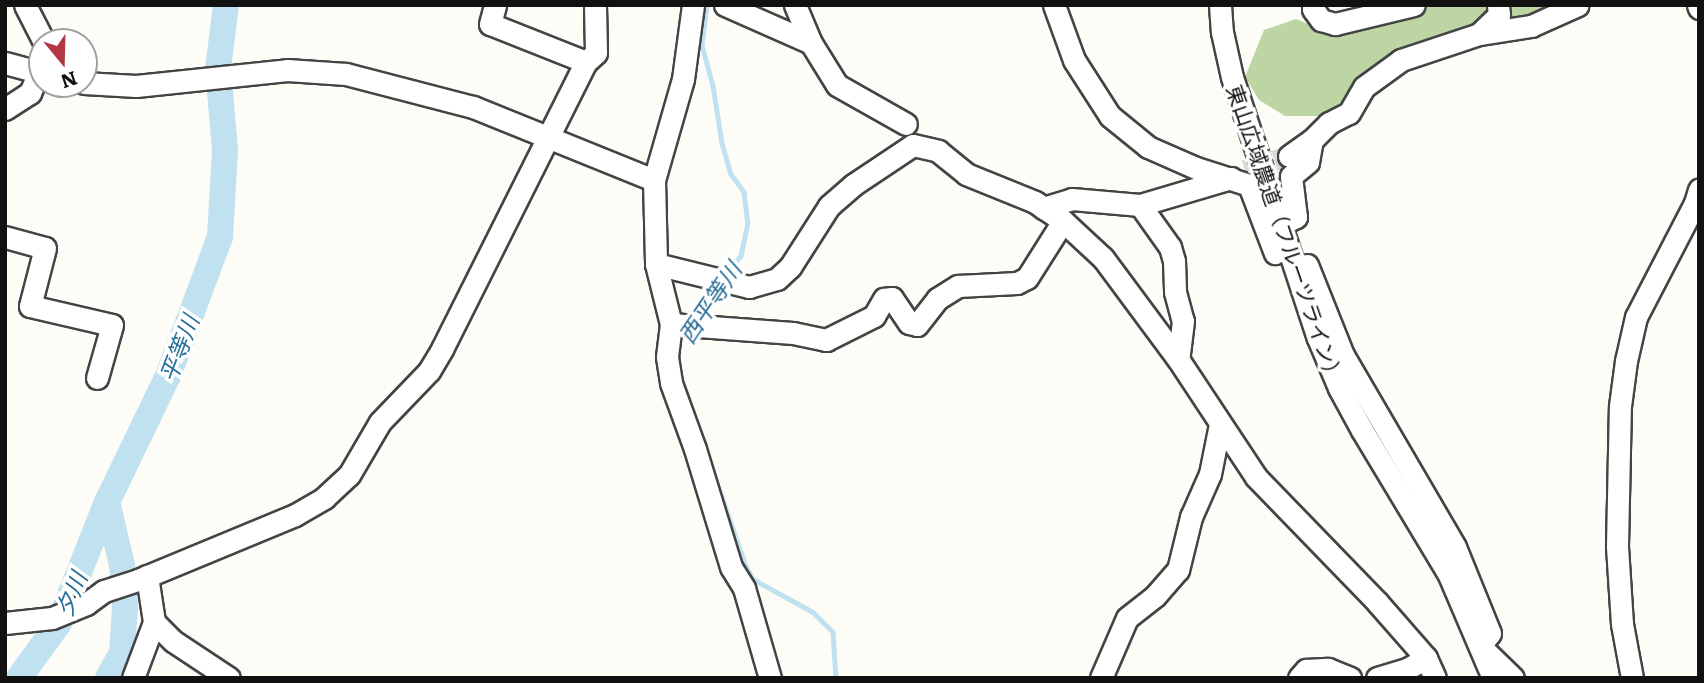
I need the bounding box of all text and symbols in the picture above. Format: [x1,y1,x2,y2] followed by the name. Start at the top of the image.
[28,28,98,98] north arrow
[57,65,81,97] text: N
[1223,81,1349,387] street label: 東山広域農道（フルーツライン）
[672,256,746,348] water label: 西平等川
[153,311,203,385] water label: 平等川
[49,568,91,620] water label: 夕川

